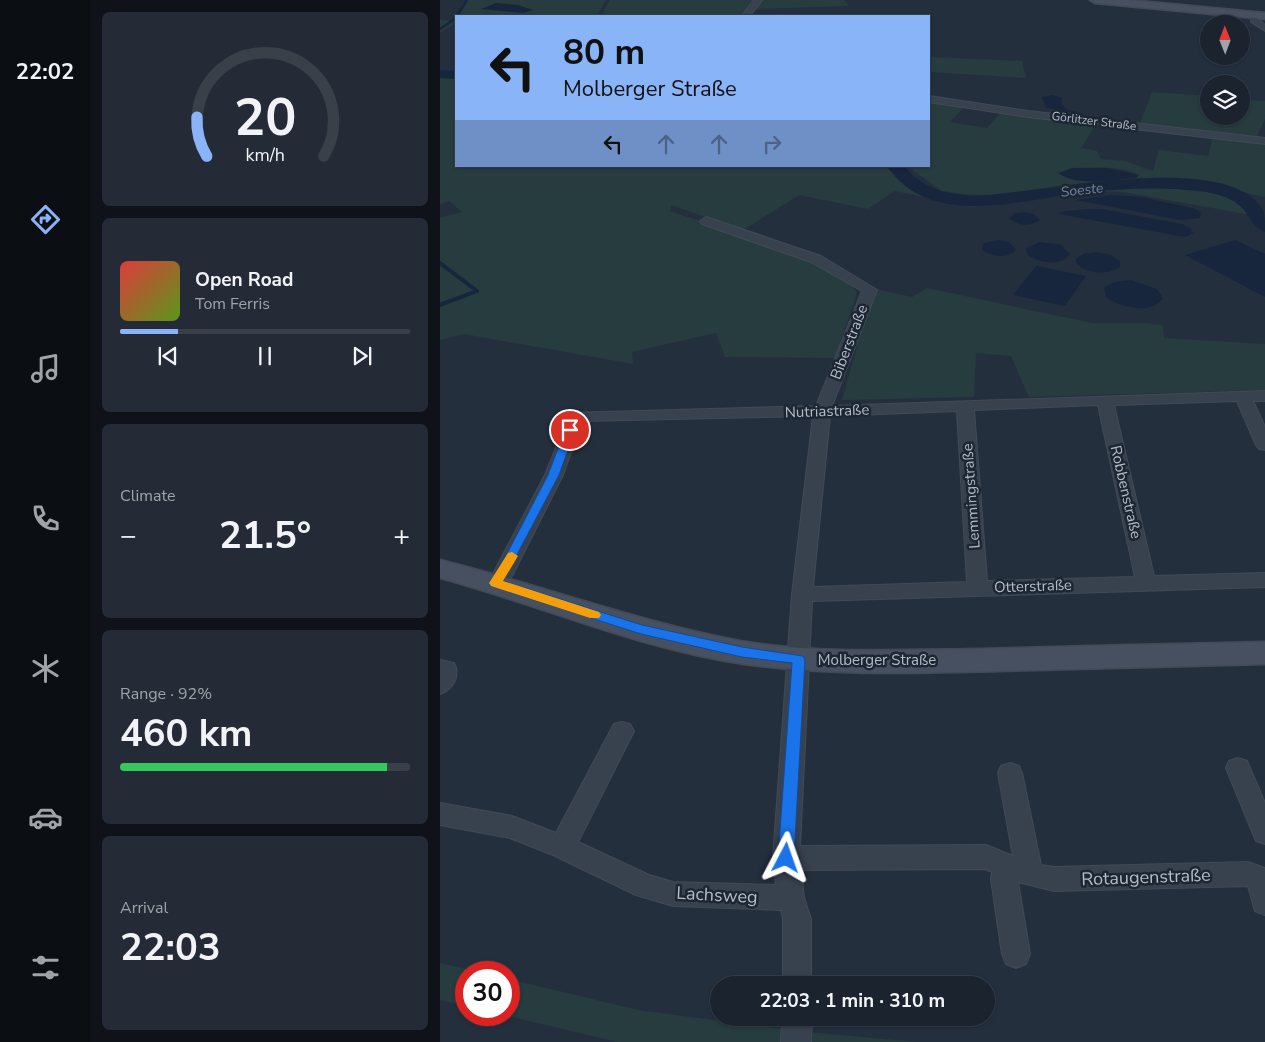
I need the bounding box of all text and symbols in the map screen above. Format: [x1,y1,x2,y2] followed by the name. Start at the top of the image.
[1200,15,1250,65] north arrow
[1200,15,1250,125] map controls
[563,29,645,76] text: 80 m
[480,35,545,100] icon: left
[16,57,74,87] text: 22:02
[563,74,737,104] text: Molberger Straße
[1200,75,1250,125] button: layers
[234,82,296,153] text: 20
[1051,108,1137,134] street label: Görlitzer Straße
[599,130,627,158] icon: left
[652,130,680,158] icon: ahead
[705,130,733,158] icon: ahead
[758,130,786,158] icon: right
[245,143,285,167] text: km/h
[1060,178,1105,202] water label: Soeste
[28,202,63,237] icon: directions
[195,267,293,293] text: Open Road
[195,293,270,315] text: Tom Ferris
[826,302,872,382] street label: Biberstraße
[154,342,182,370] icon: previous
[251,342,279,370] icon: pause
[348,342,376,370] icon: next
[28,351,63,386] icon: music
[784,400,870,422] street label: Nutriastraße
[549,409,591,451] pin
[556,416,584,444] icon: arrive
[957,443,985,549] street label: Lemmingstraße
[1106,443,1146,541] street label: Robbenstraße
[120,485,175,507] text: Climate
[28,501,63,536] icon: phone
[219,510,311,561] text: 21.5°
[120,517,137,555] text: −
[393,517,410,555] text: +
[994,575,1072,597] street label: Otterstraße
[818,650,936,670] street label: Molberger Straße
[28,651,63,686] icon: climate
[120,683,212,705] text: Range · 92%
[120,708,252,759] text: 460 km
[28,800,63,835] icon: car
[759,831,811,883] position arrow
[1081,863,1211,891] street label: Rotaugenstraße
[676,881,758,909] street label: Lachsweg
[120,897,168,919] text: Arrival
[120,922,221,973] text: 22:03
[28,950,63,985] icon: filters
[455,961,520,1026] speed limit sign: 30
[760,988,945,1014] text: 22:03 · 1 min · 310 m

